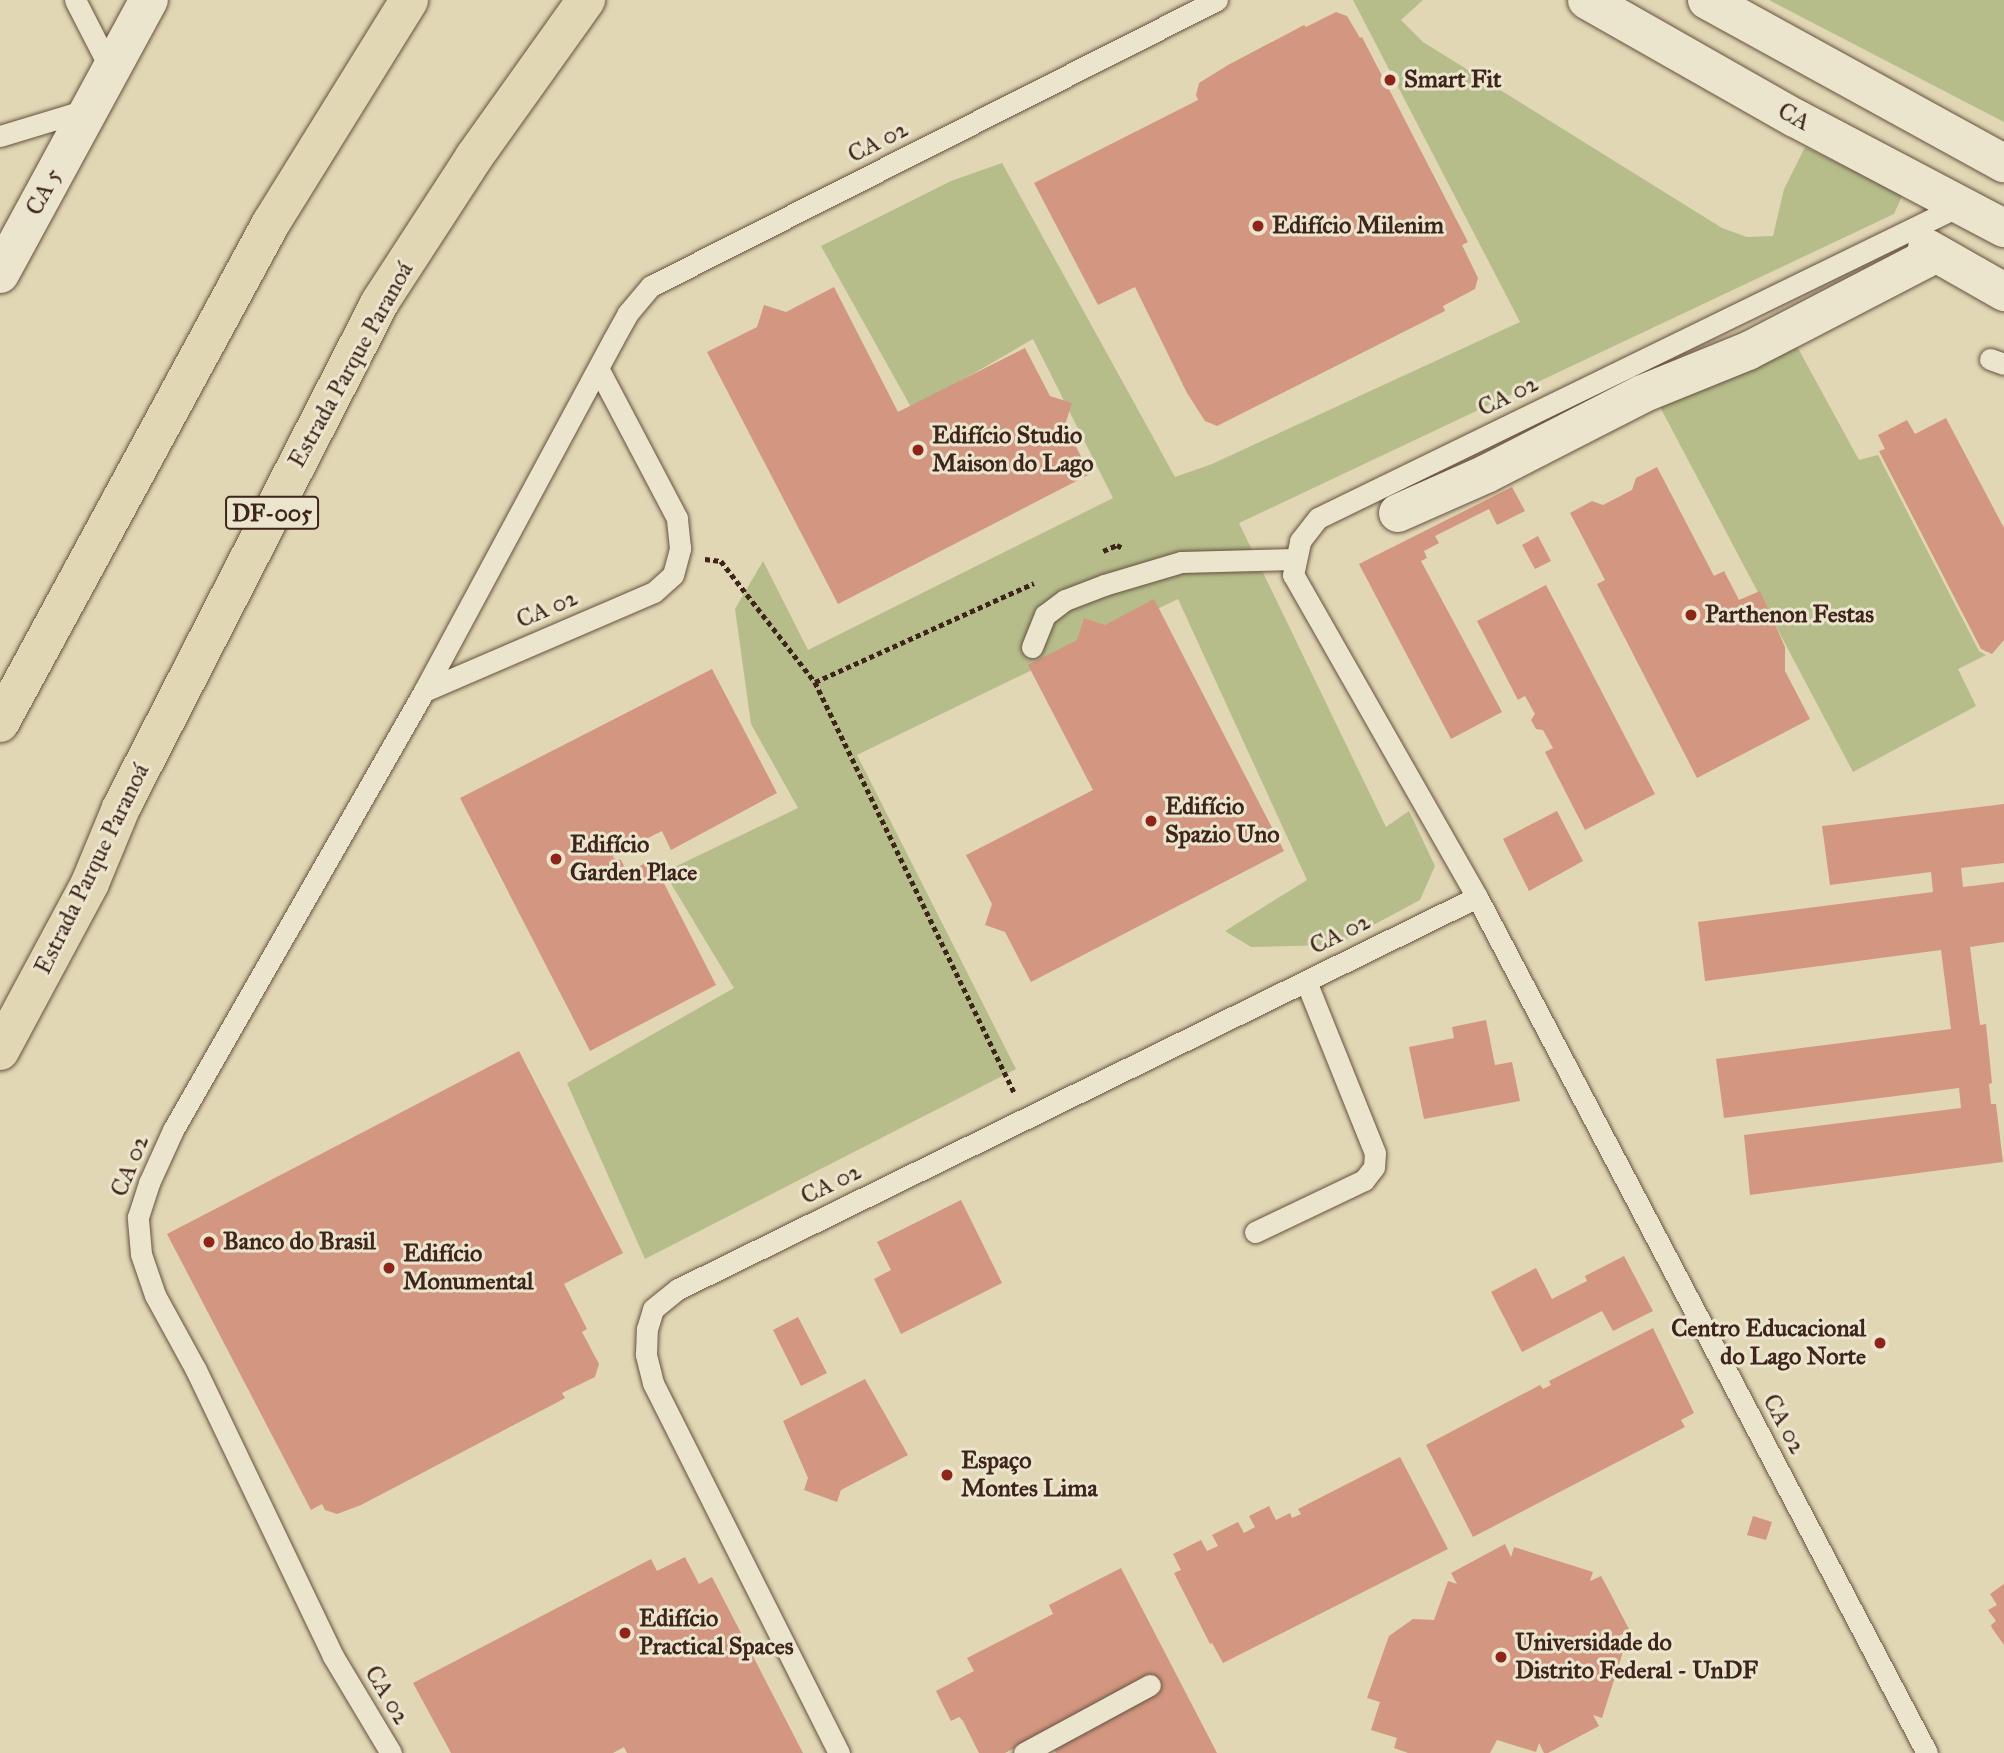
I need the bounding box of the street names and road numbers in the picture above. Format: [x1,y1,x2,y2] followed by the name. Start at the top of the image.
[1773,97,1815,137] street label: CA
[843,115,913,169] street label: CA 02
[20,164,68,220] street label: CA 5
[282,257,420,473] street label: Estrada Parque Paranoá
[1473,369,1543,423] street label: CA 02
[225,494,319,533] road number: DF-005
[512,583,582,635] street label: CA 02
[28,759,156,979] street label: Estrada Parque Paranoá
[1305,907,1375,961] street label: CA 02
[105,1131,155,1201] street label: CA 02
[796,1157,866,1211] street label: CA 02
[1756,1389,1812,1459] street label: CA 02
[358,1660,416,1730] street label: CA 02

